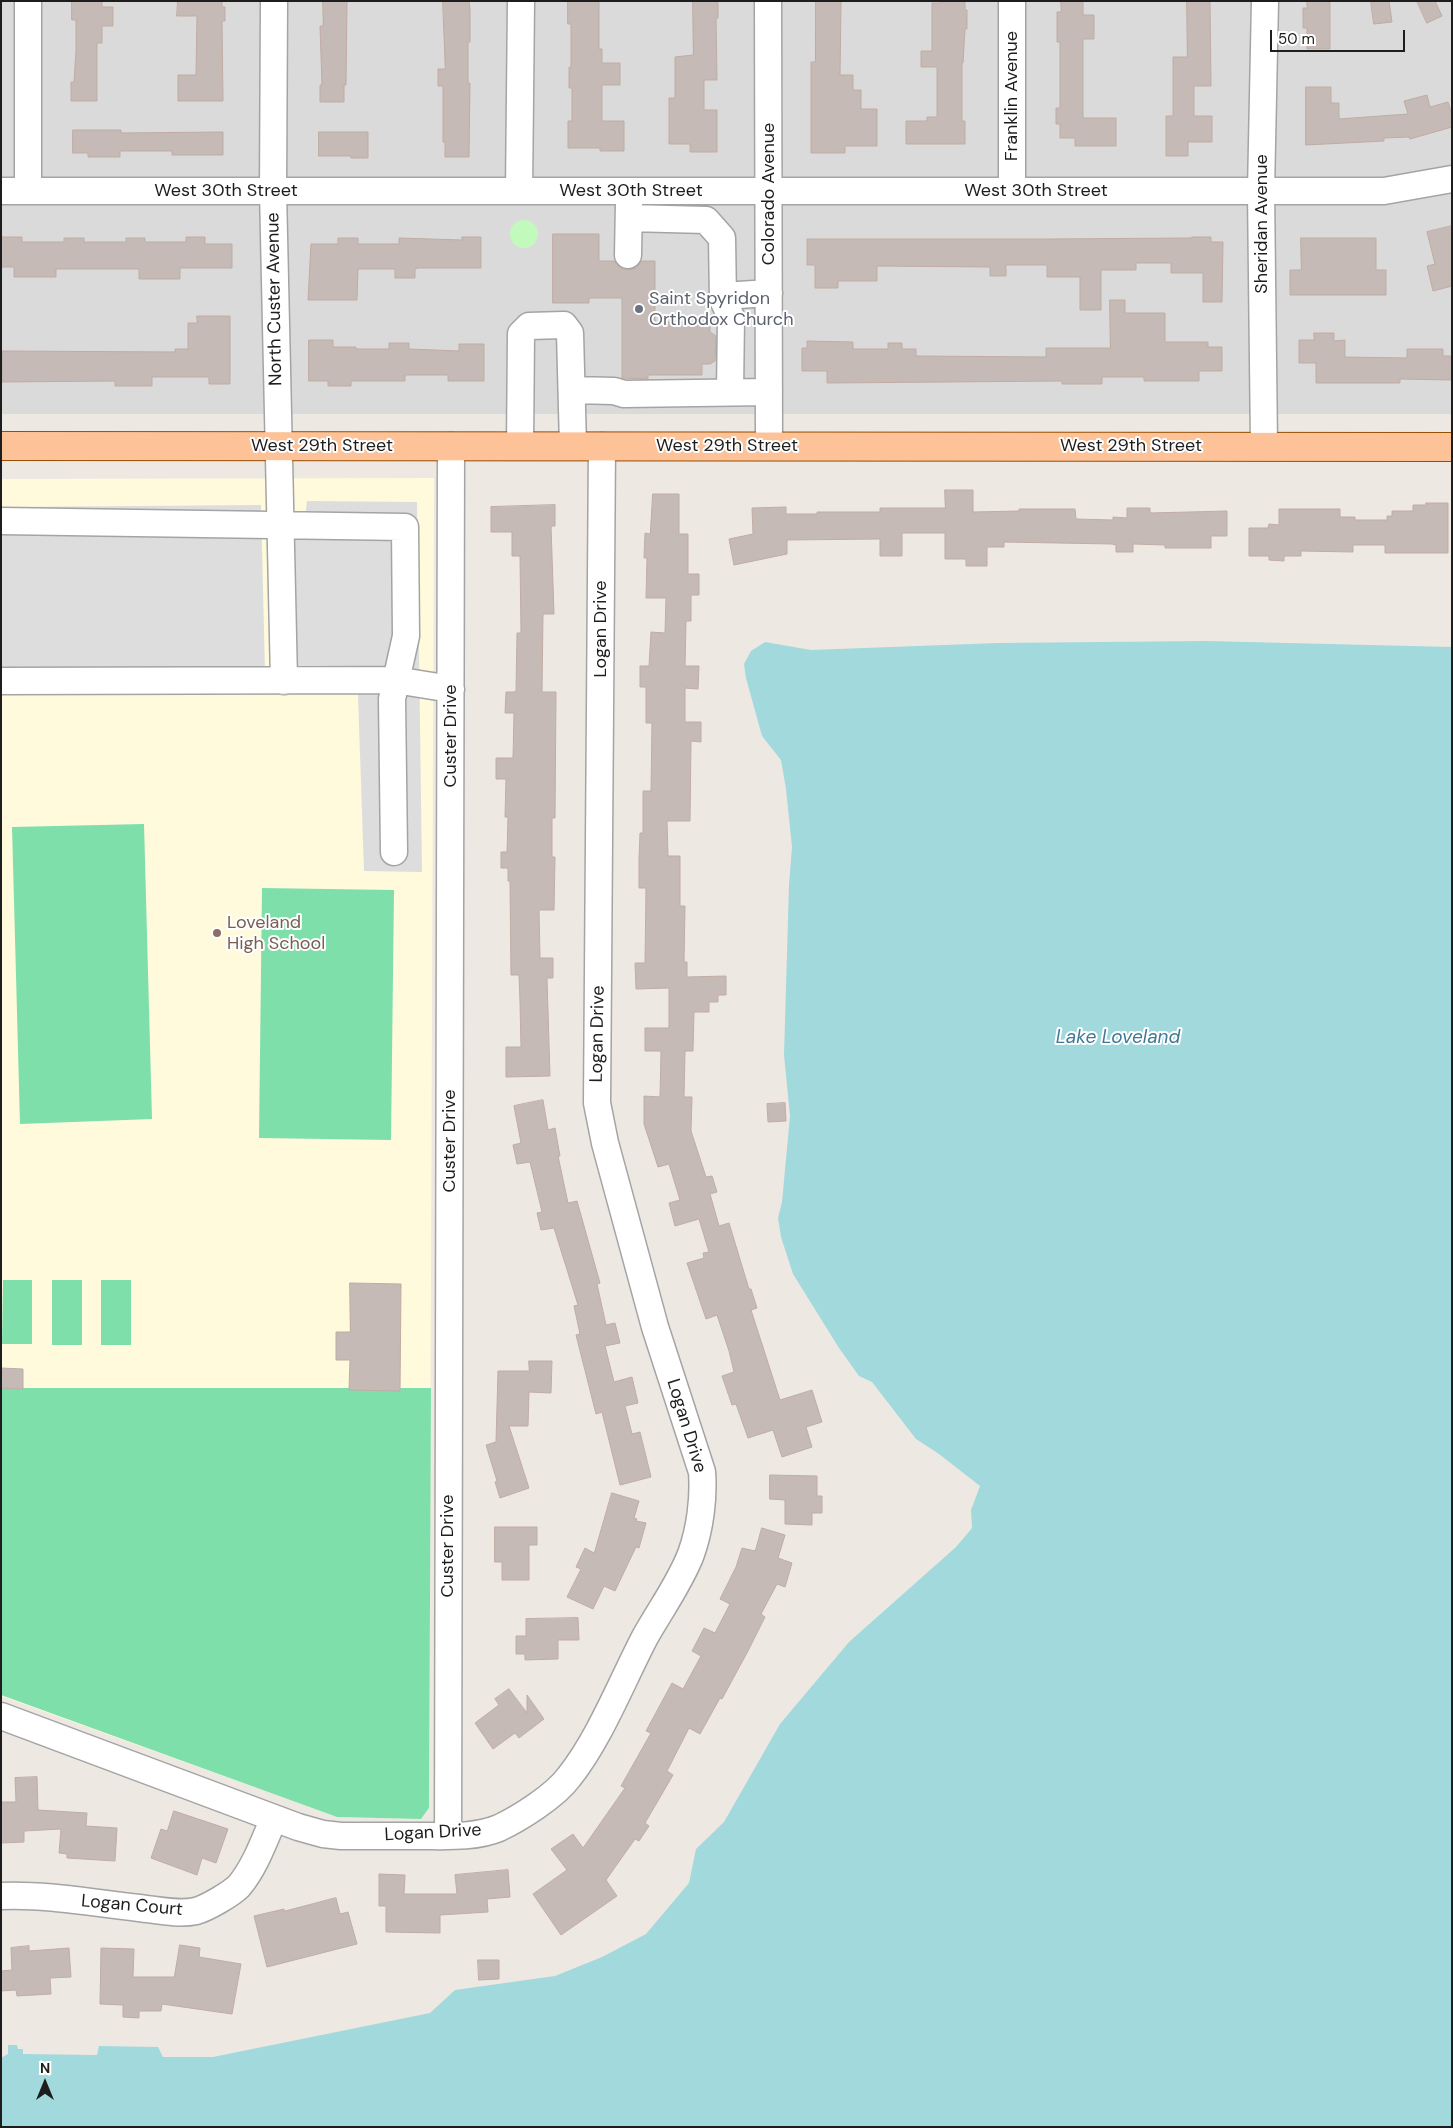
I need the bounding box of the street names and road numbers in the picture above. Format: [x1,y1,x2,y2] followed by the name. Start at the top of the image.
[1001,31,1023,161] street label: Franklin Avenue
[758,123,780,265] street label: Colorado Avenue
[1251,154,1273,294] street label: Sheridan Avenue
[154,180,298,202] street label: West 30th Street
[559,180,703,202] street label: West 30th Street
[964,180,1108,202] street label: West 30th Street
[263,212,287,386] street label: North Custer Avenue
[251,435,393,457] street label: West 29th Street
[656,435,798,457] street label: West 29th Street
[1060,435,1202,457] street label: West 29th Street
[590,581,612,677] street label: Logan Drive
[440,685,462,787] street label: Custer Drive
[586,985,610,1083] street label: Logan Drive
[439,1090,461,1192] street label: Custer Drive
[661,1376,711,1476] street label: Logan Drive
[437,1495,459,1597] street label: Custer Drive
[384,1820,482,1846] street label: Logan Drive
[80,1891,184,1921] street label: Logan Court

